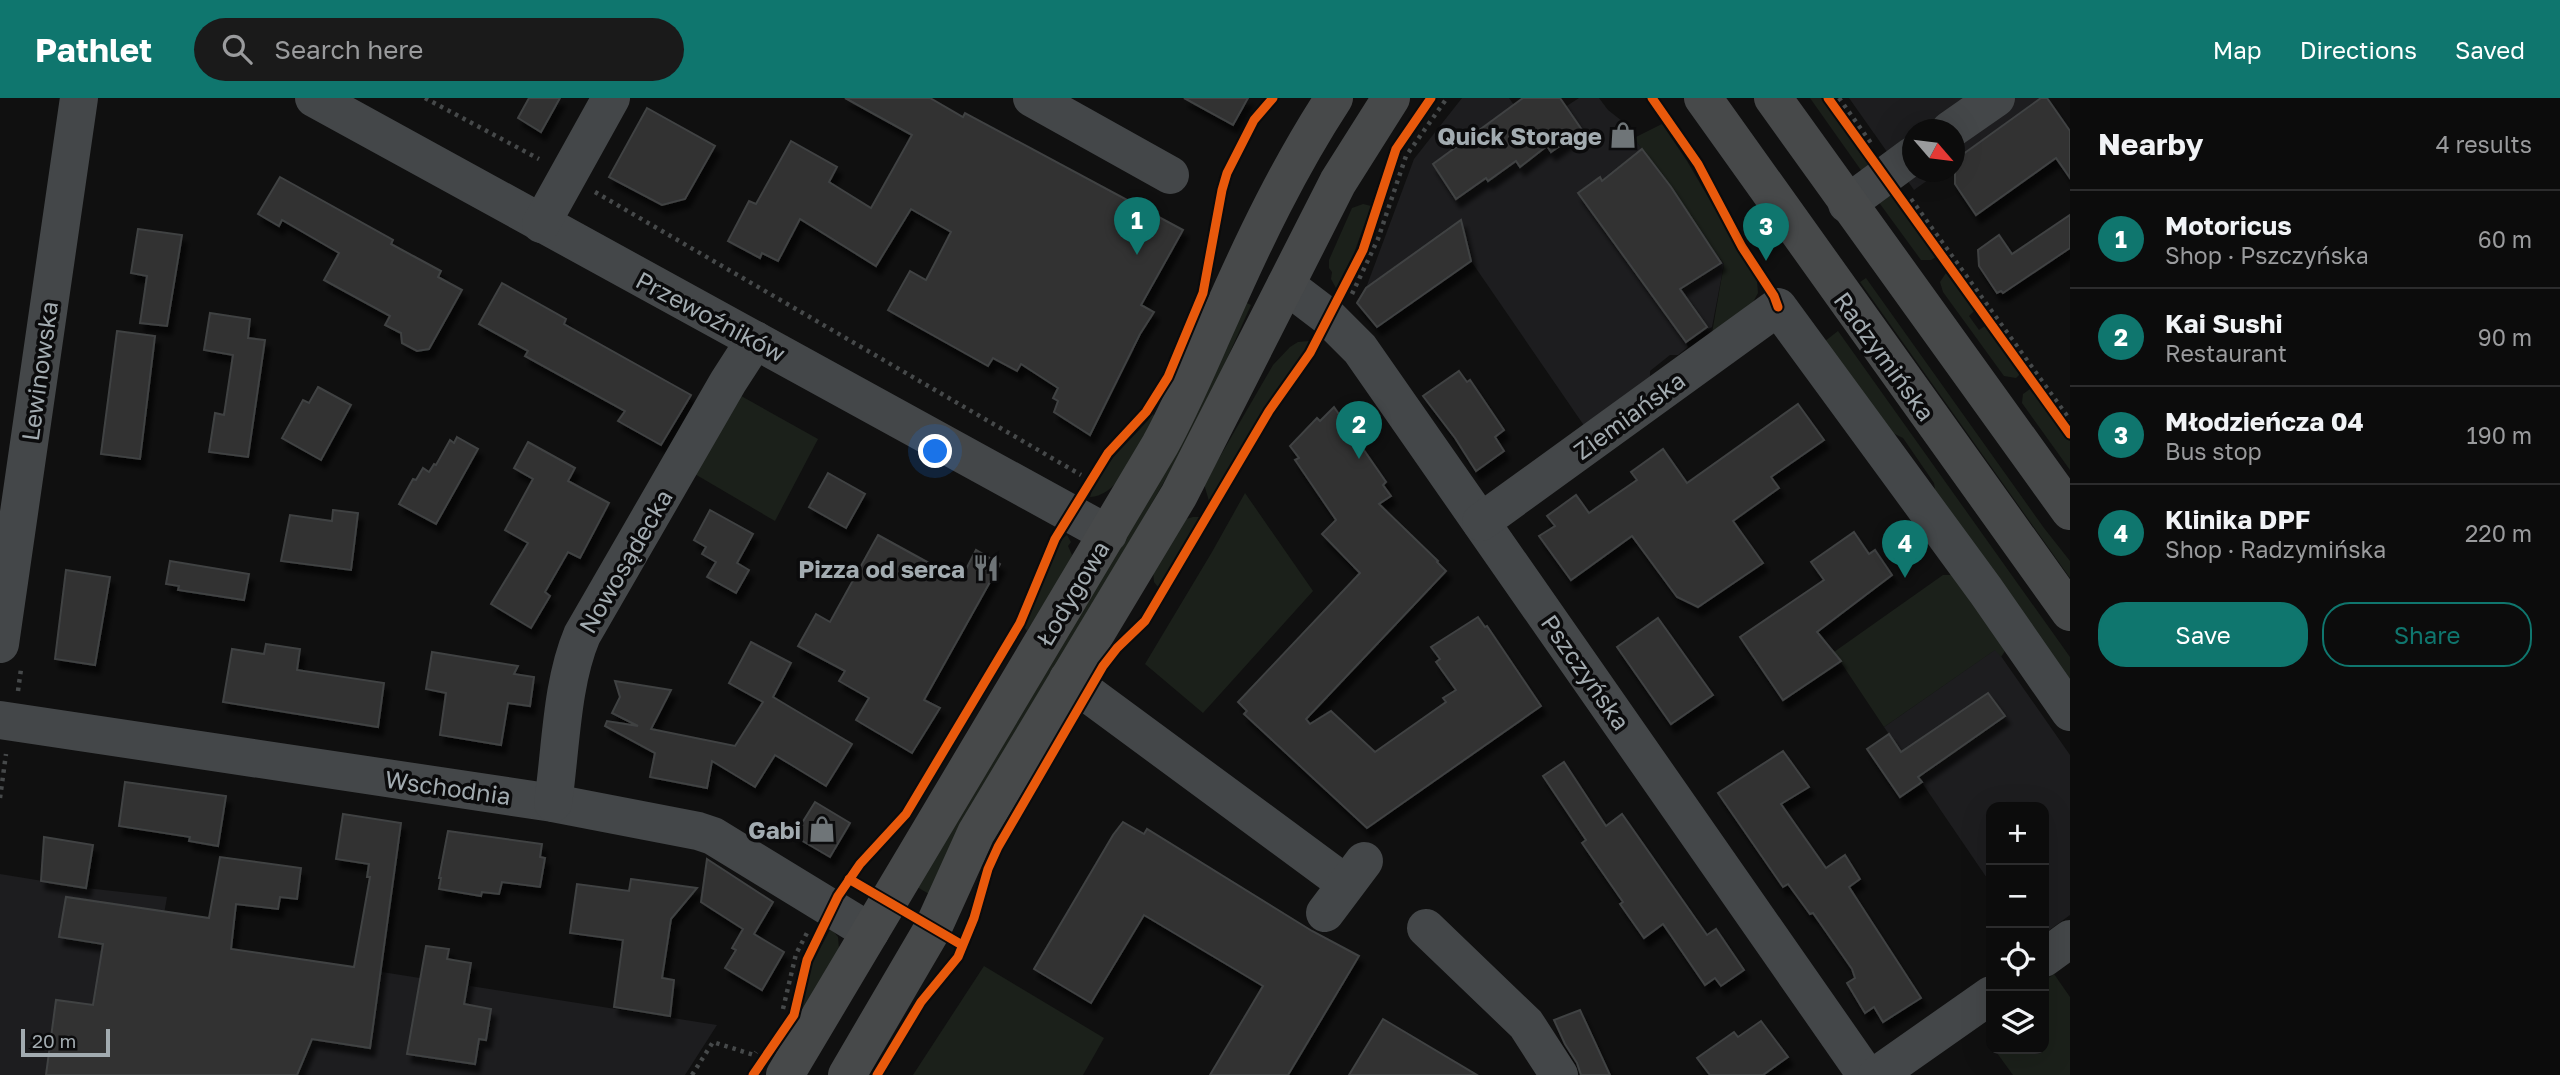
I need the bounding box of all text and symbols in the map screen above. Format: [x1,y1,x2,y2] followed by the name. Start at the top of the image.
[194,18,684,81] search box
[35,30,152,69] text: Pathlet
[218,30,256,68] icon: search
[274,34,423,65] text: Search here
[2213,35,2262,64] text: Map
[2300,35,2417,64] text: Directions
[2455,35,2525,64] text: Saved
[1902,119,1965,182] north arrow
[1608,120,1638,150] shop icon: Quick Storage
[1437,121,1602,150] place label: Quick Storage
[2098,126,2203,162] text: Nearby
[2436,130,2532,158] text: 4 results
[1114,197,1160,255] pin: 1
[1743,203,1789,261] pin: 3
[2165,210,2292,241] text: Motoricus
[2115,225,2127,253] text: 1
[2478,225,2532,253] text: 60 m
[2165,241,2369,269] text: Shop · Pszczyńska
[631,264,791,368] street label: Przewoźników
[1828,286,1942,426] street label: Radzymińska
[15,299,63,443] street label: Lewinowska
[2165,308,2283,339] text: Kai Sushi
[2114,323,2128,351] text: 2
[2478,323,2532,351] text: 90 m
[2165,339,2287,367] text: Restaurant
[1568,365,1690,465] street label: Ziemiańska
[1336,401,1382,459] pin: 2
[2165,406,2364,437] text: Młodzieńcza 04
[2114,421,2128,449] text: 3
[2467,421,2532,449] text: 190 m
[918,434,952,468] your location
[2165,437,2262,465] text: Bus stop
[572,484,678,638] street label: Nowosądecka
[2165,504,2310,535] text: Klinika DPF
[2114,519,2128,547] text: 4
[2465,519,2532,547] text: 220 m
[1882,520,1928,578] pin: 4
[1029,535,1115,651] street label: Łodygowa
[2165,535,2386,563] text: Shop · Radzymińska
[971,553,1001,583] restaurant icon: Pizza od serca
[798,554,965,583] place label: Pizza od serca
[2098,602,2308,667] button: Save
[2322,602,2532,667] button: Share
[1536,609,1636,735] street label: Pszczyńska
[383,764,513,810] street label: Wschodnia
[1986,802,2049,1054] map controls
[1986,802,2049,865] button: +
[807,814,837,844] shop icon: Gabi
[748,815,801,844] place label: Gabi
[1986,865,2049,928] button: −
[1986,928,2049,991] button: locate
[1986,991,2049,1054] button: layers
[21,1026,110,1058] scale bar
[32,1029,76,1052] text: 20 m

